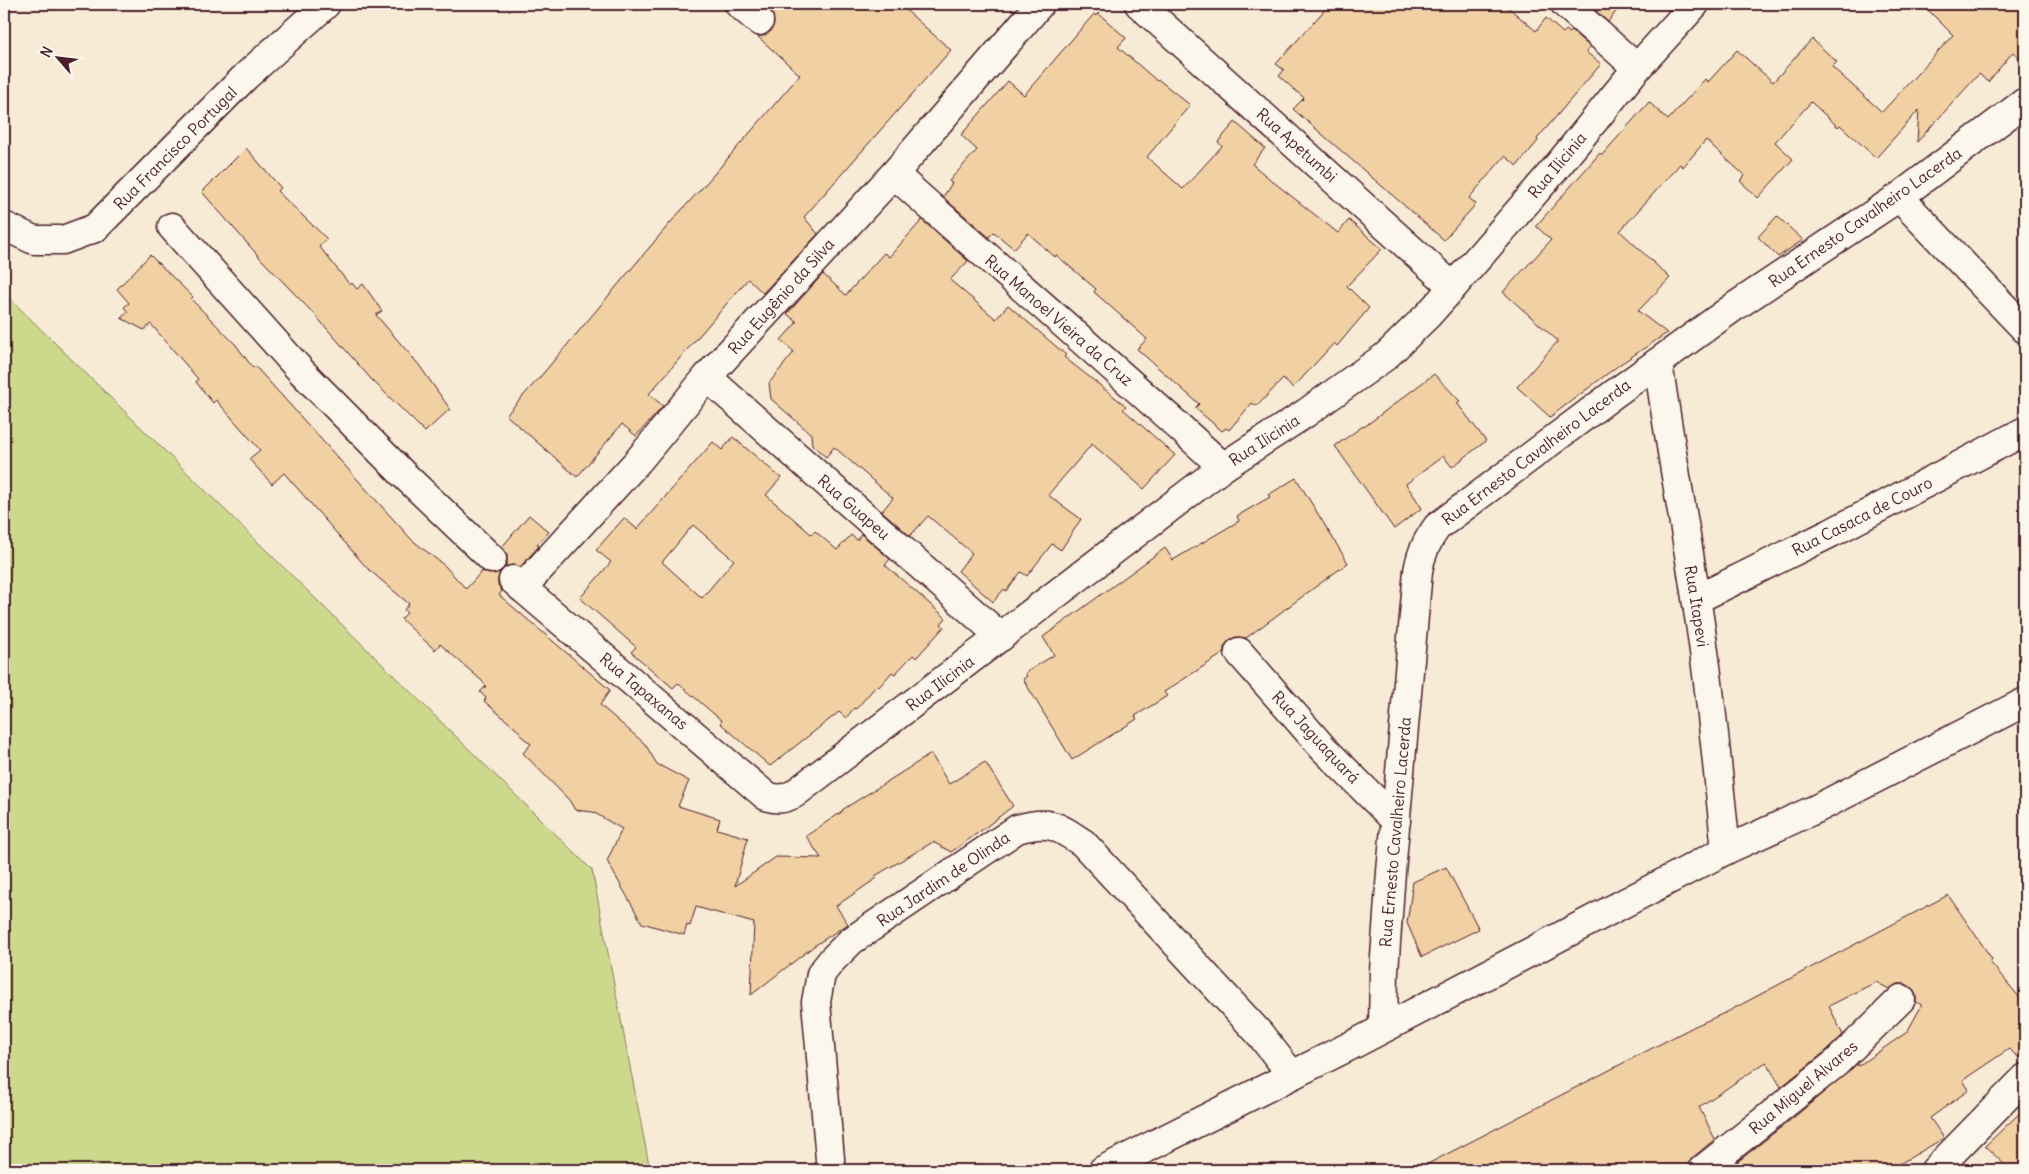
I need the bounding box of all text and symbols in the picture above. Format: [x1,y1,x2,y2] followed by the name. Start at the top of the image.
[32,32,82,82] north arrow
[36,43,57,60] text: N
[109,82,241,214] street label: Rua Francisco Portugal
[1253,104,1341,186] street label: Rua Apetumbi
[1524,128,1590,202] street label: Rua Ilicinia
[1765,143,1965,291] street label: Rua Ernesto Cavalheiro Lacerda
[724,234,838,358] street label: Rua Eugênio da Silva
[981,250,1138,390] street label: Rua Manoel Vieira da Cruz
[1438,374,1634,530] street label: Rua Ernesto Cavalheiro Lacerda
[1225,410,1303,470] street label: Rua Ilicinia
[814,470,894,544] street label: Rua Guapeu
[1788,472,1936,560] street label: Rua Casaca de Couro
[1681,564,1713,648] street label: Rua Itapevi
[596,648,692,734] street label: Rua Tapaxanas
[902,651,978,715] street label: Rua Ilicinia
[1268,686,1364,788] street label: Rua Jaguaquará
[1375,716,1415,948] street label: Rua Ernesto Cavalheiro Lacerda
[873,827,1013,931] street label: Rua Jardim de Olinda
[1745,1036,1861,1138] street label: Rua Miguel Alvares

